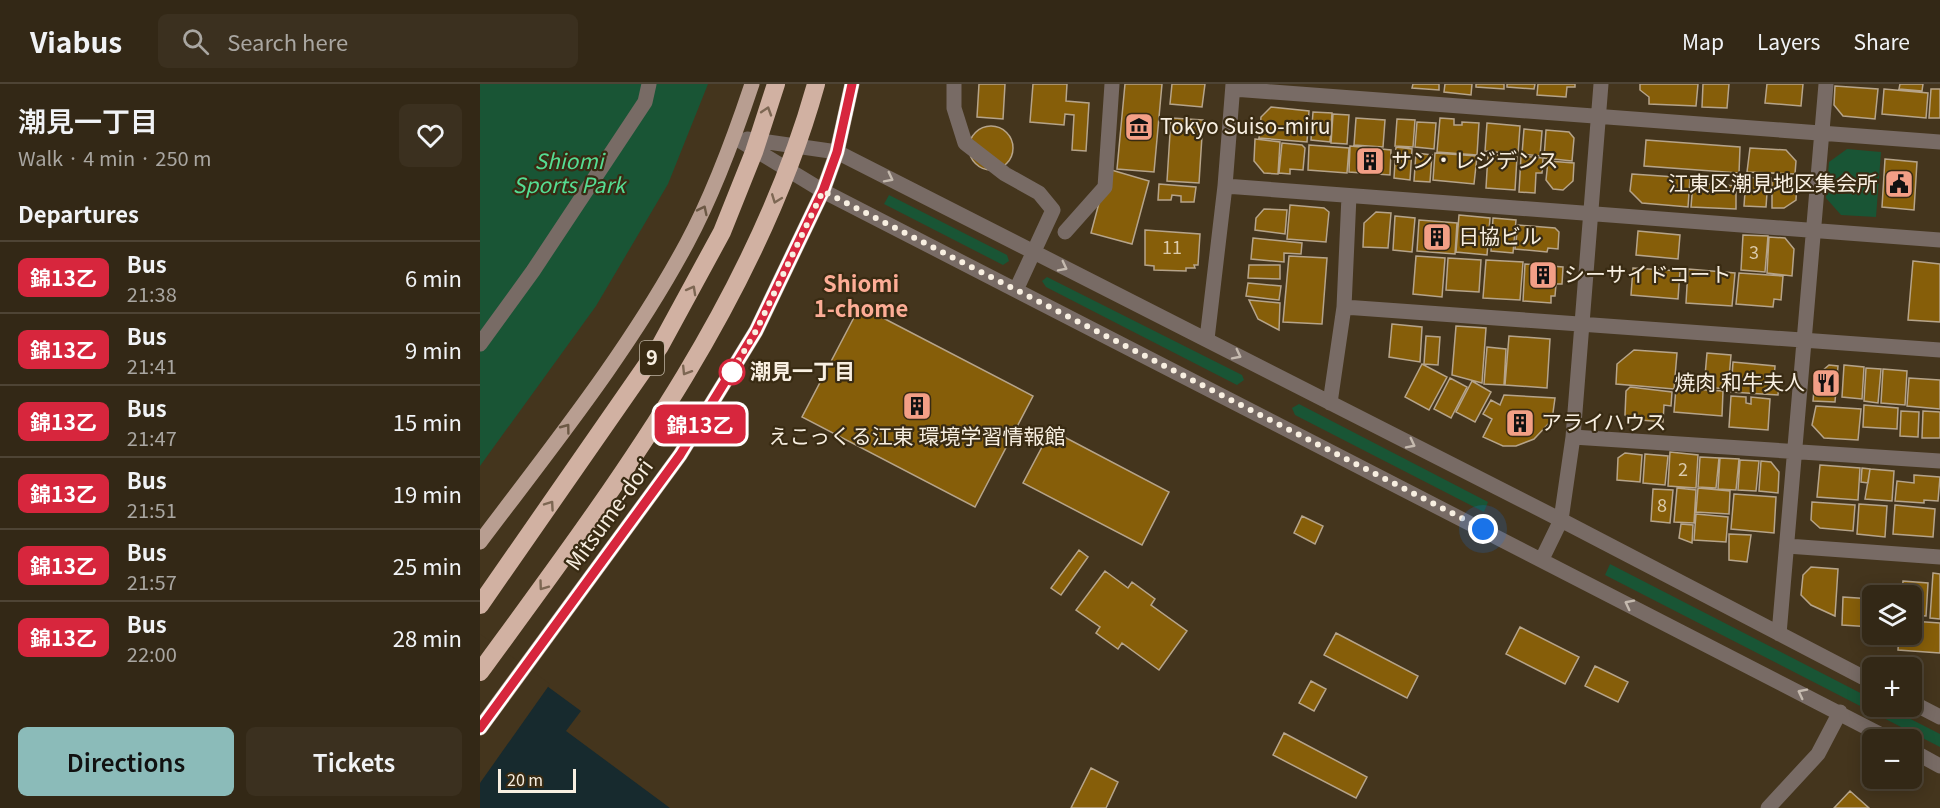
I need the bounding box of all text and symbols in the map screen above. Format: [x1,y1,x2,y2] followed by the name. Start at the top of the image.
[158,14,578,68] search box
[30,21,122,61] text: Viabus
[179,25,212,58] icon: search
[227,25,348,57] text: Search here
[1682,26,1724,56] text: Map
[1757,26,1820,56] text: Layers
[1853,26,1910,56] text: Share
[18,100,158,140] text: 潮見一丁目
[399,104,462,167] button: heart
[760,106,773,117] one-way arrow
[1160,110,1331,140] place label: Tokyo Suiso-miru
[1123,111,1155,143] museum icon: Tokyo Suiso-miru
[18,143,212,172] text: Walk · 4 min · 250 m
[1391,144,1559,174] place label: サン・レジデンス
[513,145,628,199] park label: Shiomi Sports Park
[1354,145,1386,177] building icon: サン・レジデンス
[1668,167,1878,197] place label: 江東区潮見地区集会所
[1883,168,1915,200] public building icon: 江東区潮見地区集会所
[883,171,894,183] one-way arrow
[770,193,783,203] one-way arrow
[18,197,139,229] text: Departures
[696,206,708,217] one-way arrow
[1458,220,1542,250] place label: 日協ビル
[1421,221,1453,253] building icon: 日協ビル
[1162,233,1182,259] house number: 11
[1749,238,1759,264] house number: 3
[127,247,167,279] text: Bus
[1564,258,1732,288] place label: シーサイドコート
[1057,259,1068,271] one-way arrow
[1527,259,1559,291] building icon: シーサイドコート
[405,261,462,293] text: 6 min
[30,262,97,292] text: 錦13乙
[814,266,908,323] district label: Shiomi 1-chome
[127,279,177,308] text: 21:38
[685,286,696,296] one-way arrow
[127,319,167,351] text: Bus
[405,333,462,365] text: 9 min
[30,334,97,364] text: 錦13乙
[640,341,664,375] road number: 9
[1231,348,1242,359] one-way arrow
[127,351,177,380] text: 21:41
[750,355,855,385] place label: 潮見一丁目
[719,359,745,385] marker: 潮見一丁目
[682,365,694,375] one-way arrow
[1674,366,1805,396] place label: 焼肉 和牛夫人
[1810,367,1842,399] restaurant icon: 焼肉 和牛夫人
[901,390,933,422] building icon: えこっくる江東 環境学習情報館
[127,391,167,423] text: Bus
[658,404,742,444] line badge: 錦13乙
[393,405,462,437] text: 15 min
[30,406,97,436] text: 錦13乙
[1541,406,1667,436] place label: アライハウス
[1504,407,1536,439] building icon: アライハウス
[667,409,733,439] text: 錦13乙
[769,420,1065,450] place label: えこっくる江東 環境学習情報館
[127,423,177,452] text: 21:47
[558,424,569,435] one-way arrow
[1404,437,1415,448] one-way arrow
[558,452,659,576] street label: Mitsume-dori
[1678,455,1688,481] house number: 2
[127,463,167,495] text: Bus
[393,477,462,509] text: 19 min
[30,478,97,508] text: 錦13乙
[1657,491,1667,517] house number: 8
[127,495,177,524] text: 21:51
[543,501,554,512] one-way arrow
[1468,514,1498,544] your location
[127,535,167,567] text: Bus
[393,549,462,581] text: 25 min
[30,550,97,580] text: 錦13乙
[127,567,177,596] text: 21:57
[539,579,550,590] one-way arrow
[1862,585,1922,789] map controls
[1862,585,1922,645] button: layers
[1624,600,1635,611] one-way arrow
[127,607,167,639] text: Bus
[393,621,462,653] text: 28 min
[30,622,97,652] text: 錦13乙
[127,639,177,668] text: 22:00
[1862,657,1922,717] button: +
[1798,689,1808,700] one-way arrow
[18,727,234,796] button: Directions
[246,727,462,796] button: Tickets
[1862,729,1922,789] button: −
[498,766,576,794] scale bar
[507,767,543,791] text: 20 m

